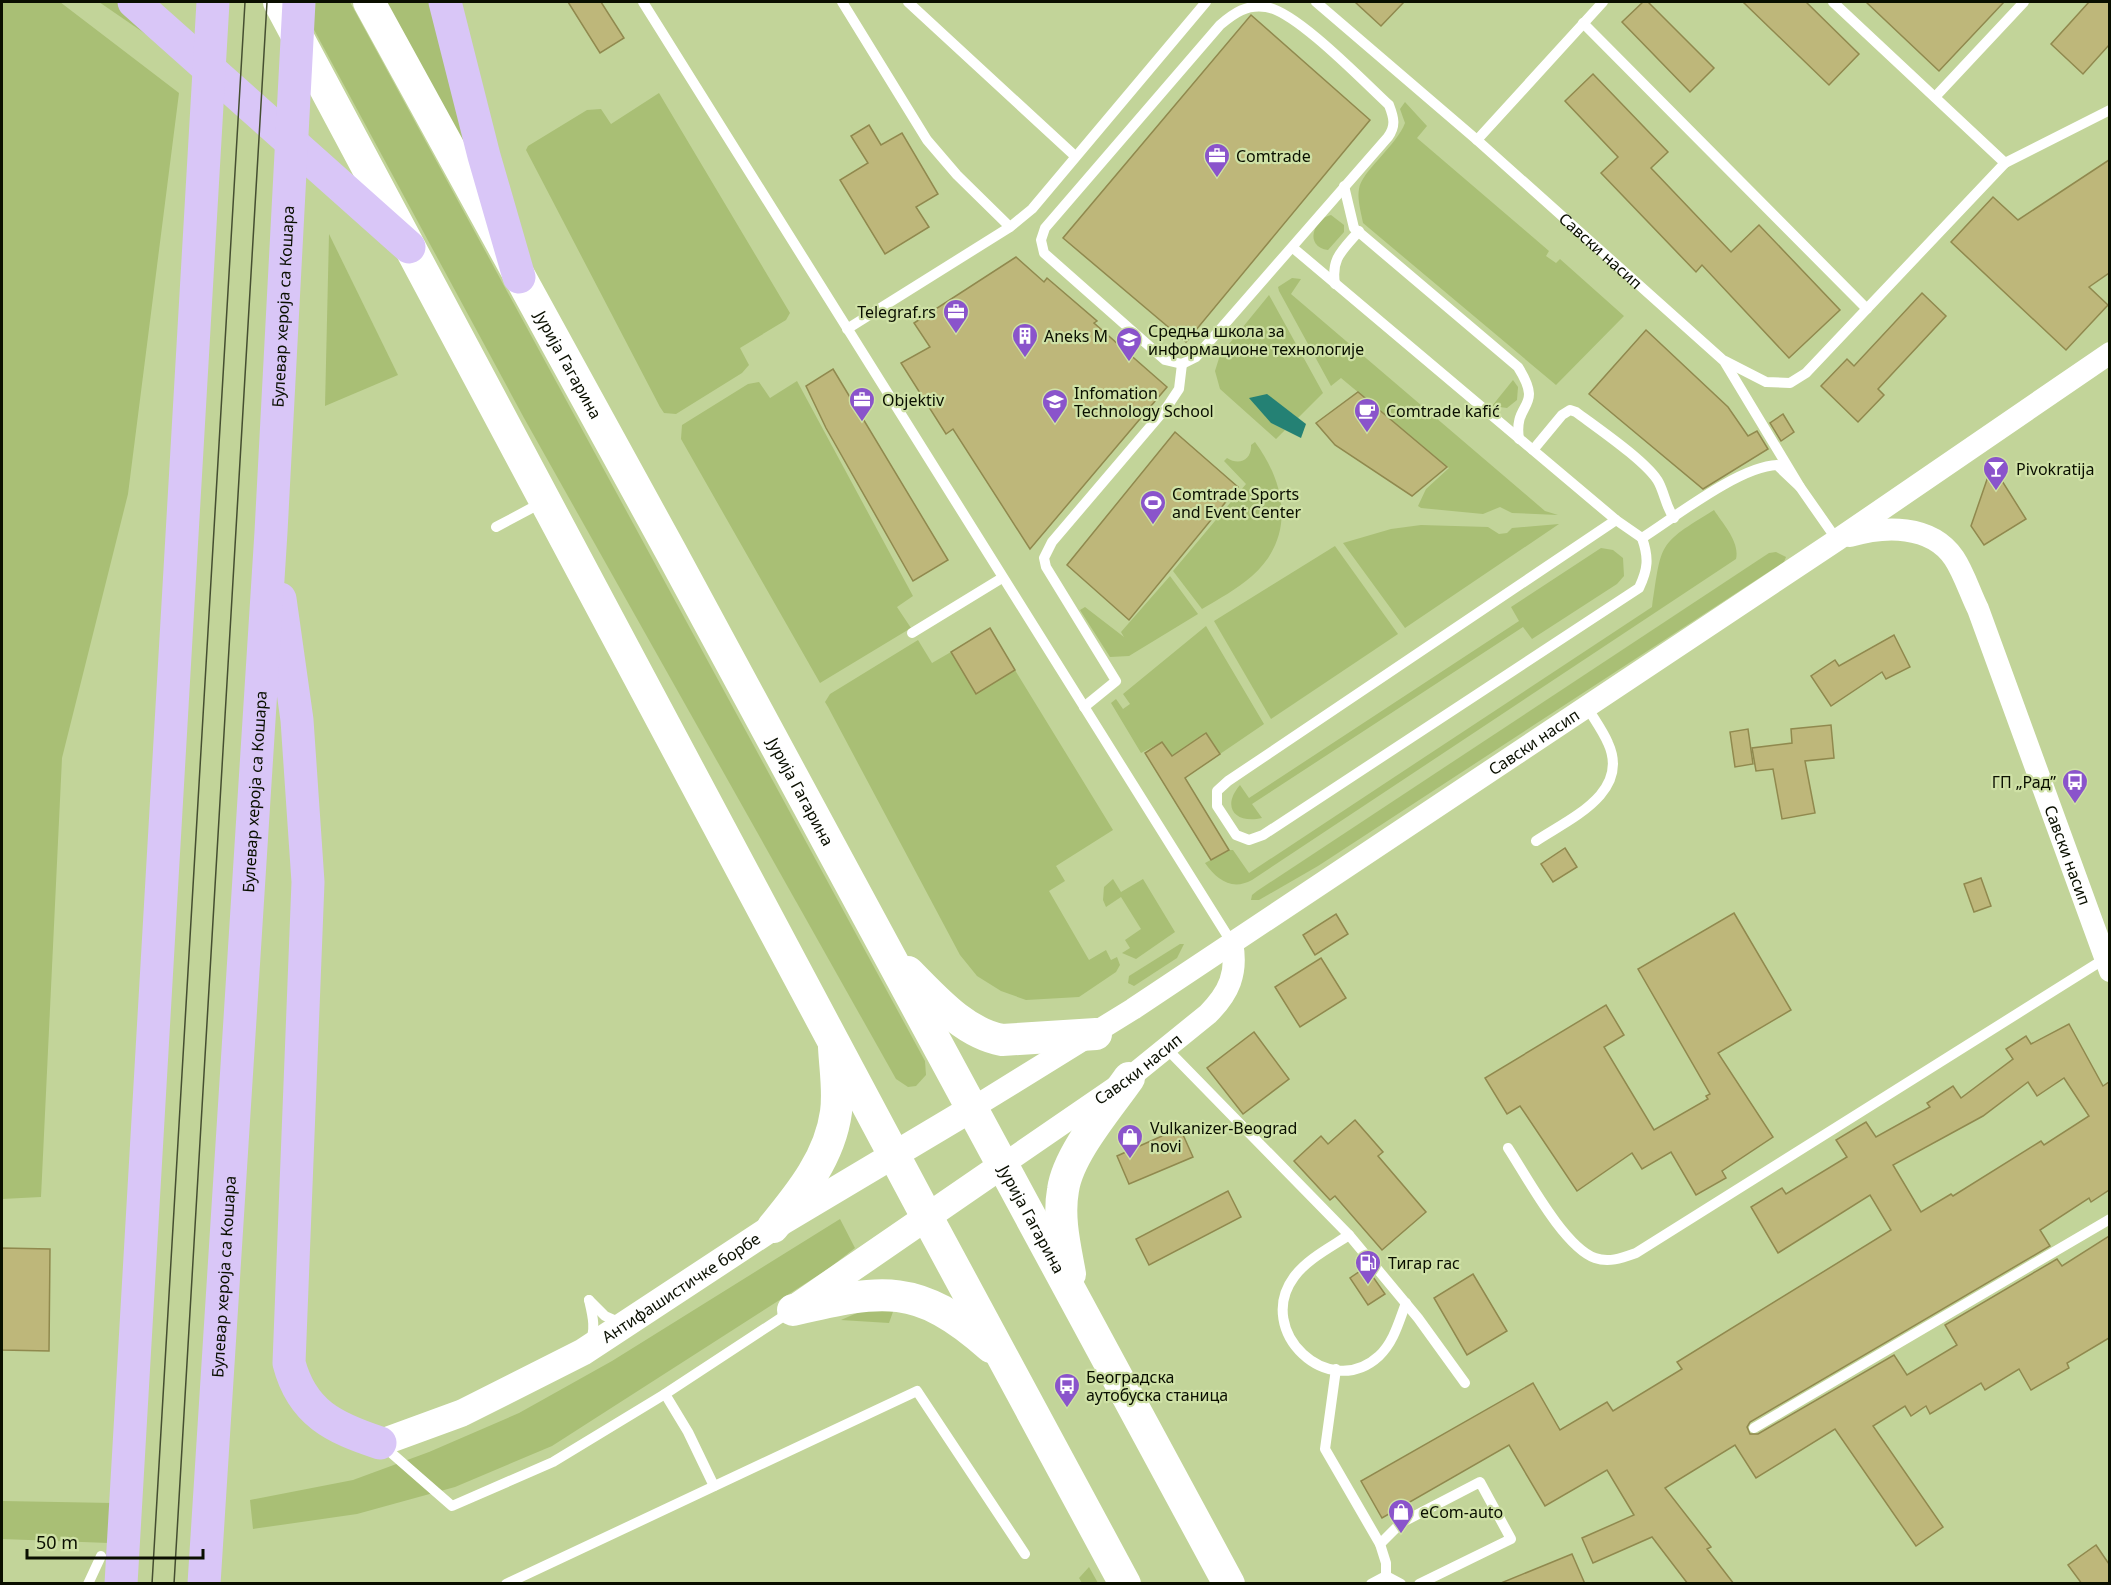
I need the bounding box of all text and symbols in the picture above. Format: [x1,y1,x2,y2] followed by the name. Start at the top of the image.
[1202,141,1232,179] office icon: Comtrade
[1236,145,1311,167] place label: Comtrade
[267,205,299,408] street label: Булевар хероја са Кошара
[1554,207,1647,294] street label: Савски насип
[941,297,971,335] office icon: Telegraf.rs
[857,301,936,323] place label: Telegraf.rs
[529,305,607,423] street label: Јурија Гагарина
[1148,320,1364,360] place label: Средња школа за информационе технологије
[1010,321,1040,359] building icon: Aneks M
[1044,325,1108,347] place label: Aneks M
[1114,325,1144,363] school or university icon: Средња школа за информационе технологије
[1074,382,1214,422] place label: Infomation Technology School
[847,385,877,423] office icon: Objektiv
[1040,387,1070,425] school or university icon: Infomation Technology School
[882,389,945,411] place label: Objektiv
[1352,396,1382,434] cafe icon: Comtrade kafić
[1386,400,1500,422] place label: Comtrade kafić
[1981,454,2011,492] bar icon: Pivokratija
[2016,458,2094,480] place label: Pivokratija
[1172,483,1302,523] place label: Comtrade Sports and Event Center
[1138,488,1168,526] sports icon: Comtrade Sports and Event Center
[237,690,272,893] street label: Булевар хероја са Кошара
[1484,704,1584,780] street label: Савски насип
[761,732,839,850] street label: Јурија Гагарина
[2060,767,2090,805] bus stop icon: ГП „Рад”
[1992,771,2056,793] place label: ГП „Рад”
[2039,802,2096,908] street label: Савски насип
[1090,1028,1187,1110] street label: Савски насип
[1150,1117,1297,1157] place label: Vulkanizer-Beograd novi
[1115,1122,1145,1160] shop icon: Vulkanizer-Beograd novi
[993,1159,1070,1277] street label: Јурија Гагарина
[206,1175,241,1378] street label: Булевар хероја са Кошара
[597,1227,765,1348] street label: Антифашистичке борбе
[1353,1248,1383,1286] fuel station icon: Тигар гас
[1388,1252,1460,1274] place label: Тигар гас
[1086,1366,1228,1406] place label: Београдска аутобуска станица
[1052,1371,1082,1409] bus stop icon: Београдска аутобуска станица
[1386,1497,1416,1535] shop icon: eCom-auto
[1420,1501,1503,1523] place label: eCom-auto
[27,1522,202,1560] scale bar
[36,1530,78,1554] text: 50 m

